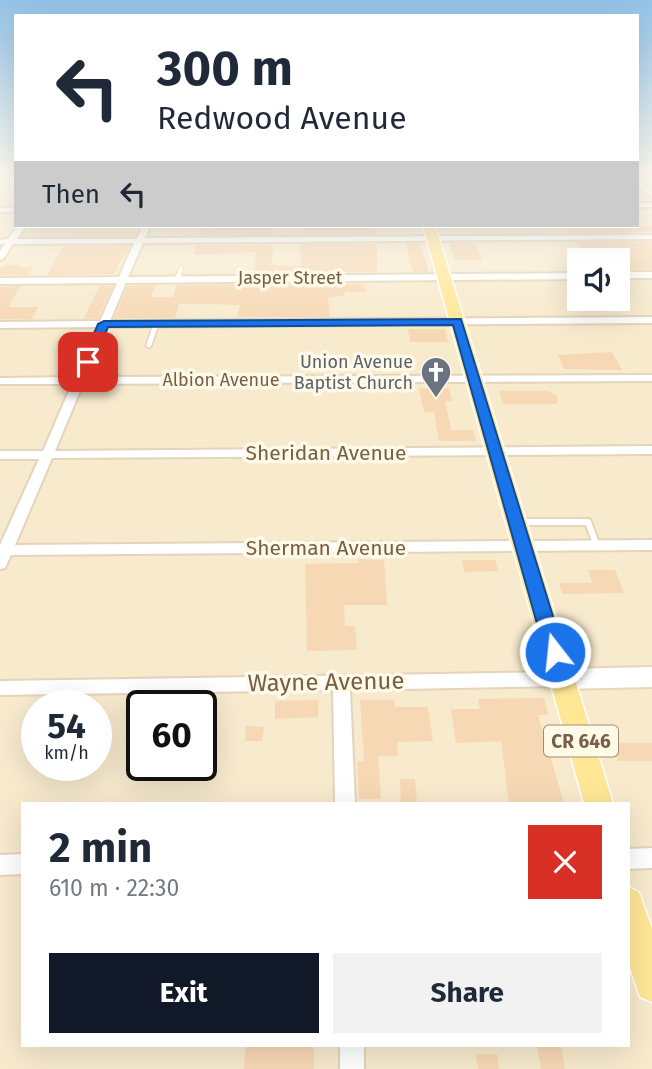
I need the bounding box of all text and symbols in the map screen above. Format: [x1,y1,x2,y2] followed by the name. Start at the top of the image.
[157,39,293,98] text: 300 m
[42,42,133,133] icon: left
[157,99,407,137] text: Redwood Avenue
[114,175,152,213] icon: left
[42,179,100,210] text: Then
[567,248,630,311] map controls
[567,248,630,311] button: sound
[238,267,343,289] street label: Jasper Street
[58,332,118,392] pin
[69,343,107,381] icon: arrive
[294,351,413,394] place label: Union Avenue Baptist Church
[419,355,453,399] church icon: Union Avenue Baptist Church
[163,369,279,391] street label: Albion Avenue
[246,440,406,466] street label: Sheridan Avenue
[246,535,406,561] street label: Sherman Avenue
[518,615,592,689] position arrow
[247,667,405,697] street label: Wayne Avenue
[126,690,217,781] speed limit sign: 60
[47,705,86,747] text: 54
[544,726,618,756] road number: CR 646
[44,742,89,764] text: km/h
[49,823,152,873] text: 2 min
[528,825,602,899] button: close
[49,874,179,902] text: 610 m · 22:30
[49,953,319,1033] button: Exit
[333,953,602,1033] button: Share

